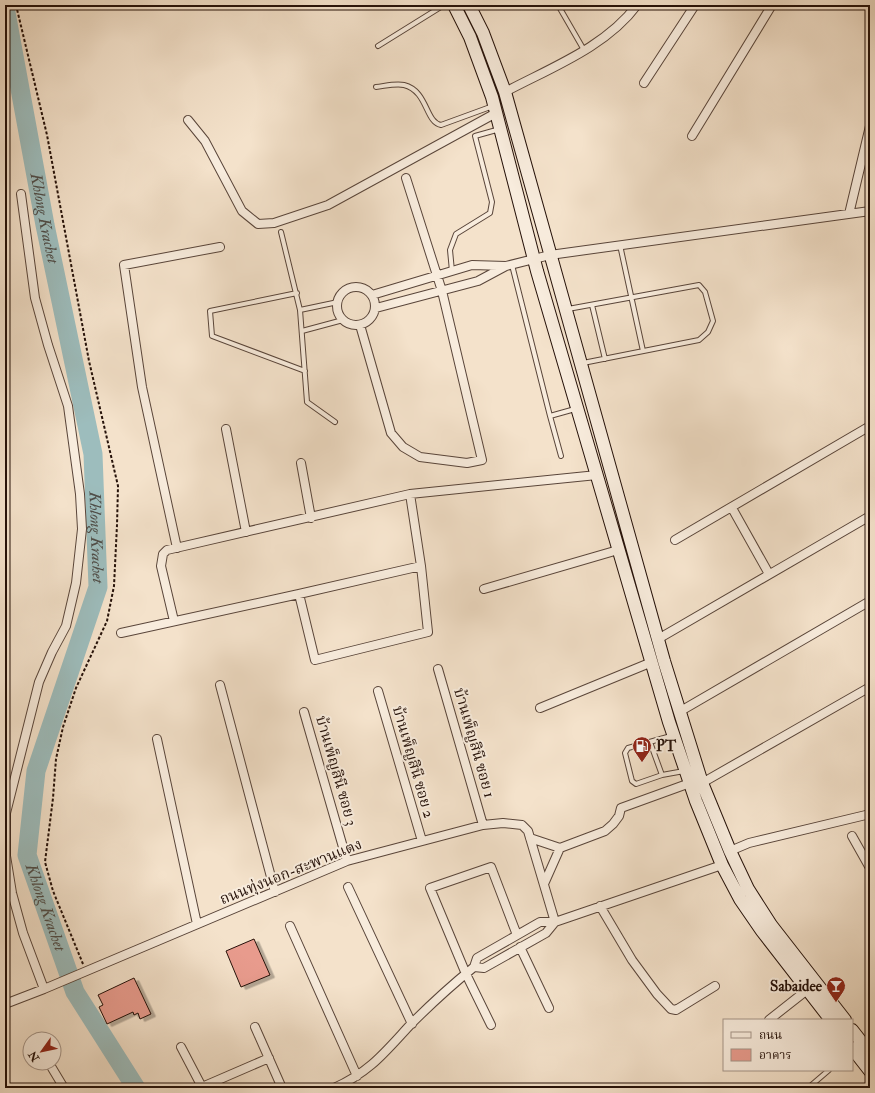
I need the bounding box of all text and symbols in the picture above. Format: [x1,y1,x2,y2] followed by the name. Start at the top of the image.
[26,171,63,267] water label: Khlong Krachet
[84,490,108,585] water label: Khlong Krachet
[449,686,499,800] street label: บ้านเพ็ญสินี ซอย 1
[388,704,438,821] street label: บ้านเพ็ญสินี ซอย 2
[311,714,361,828] street label: บ้านเพ็ญสินี ซอย 3
[631,735,653,763] fuel station icon: PT
[656,737,677,756] place label: PT
[217,835,365,910] street label: ถนนทุ่งนอก-สะพานแตง
[20,860,70,955] water label: Khlong Krachet
[825,975,847,1003] bar icon: Sabaidee
[770,977,823,996] place label: Sabaidee
[723,1019,853,1071] legend
[759,1028,782,1043] text: ถนน
[22,1031,62,1071] north arrow
[25,1048,43,1065] text: N
[759,1048,791,1063] text: อาคาร

